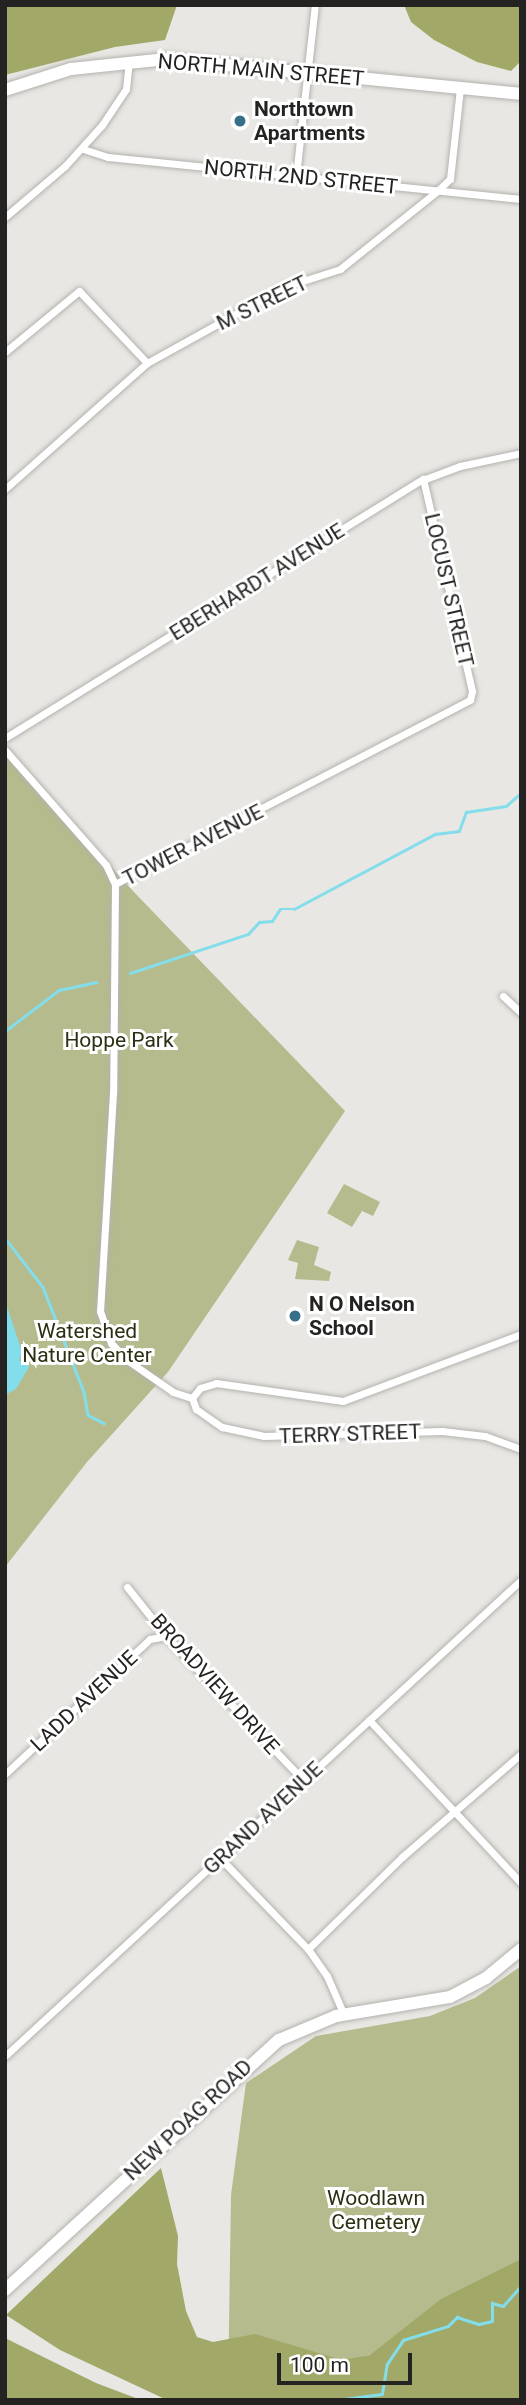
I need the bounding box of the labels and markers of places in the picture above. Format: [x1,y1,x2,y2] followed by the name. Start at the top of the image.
[254,96,365,146] place label: Northtown Apartments
[232,113,248,129] marker: Northtown Apartments
[309,1291,415,1341] place label: N O Nelson School
[287,1308,303,1324] marker: N O Nelson School

